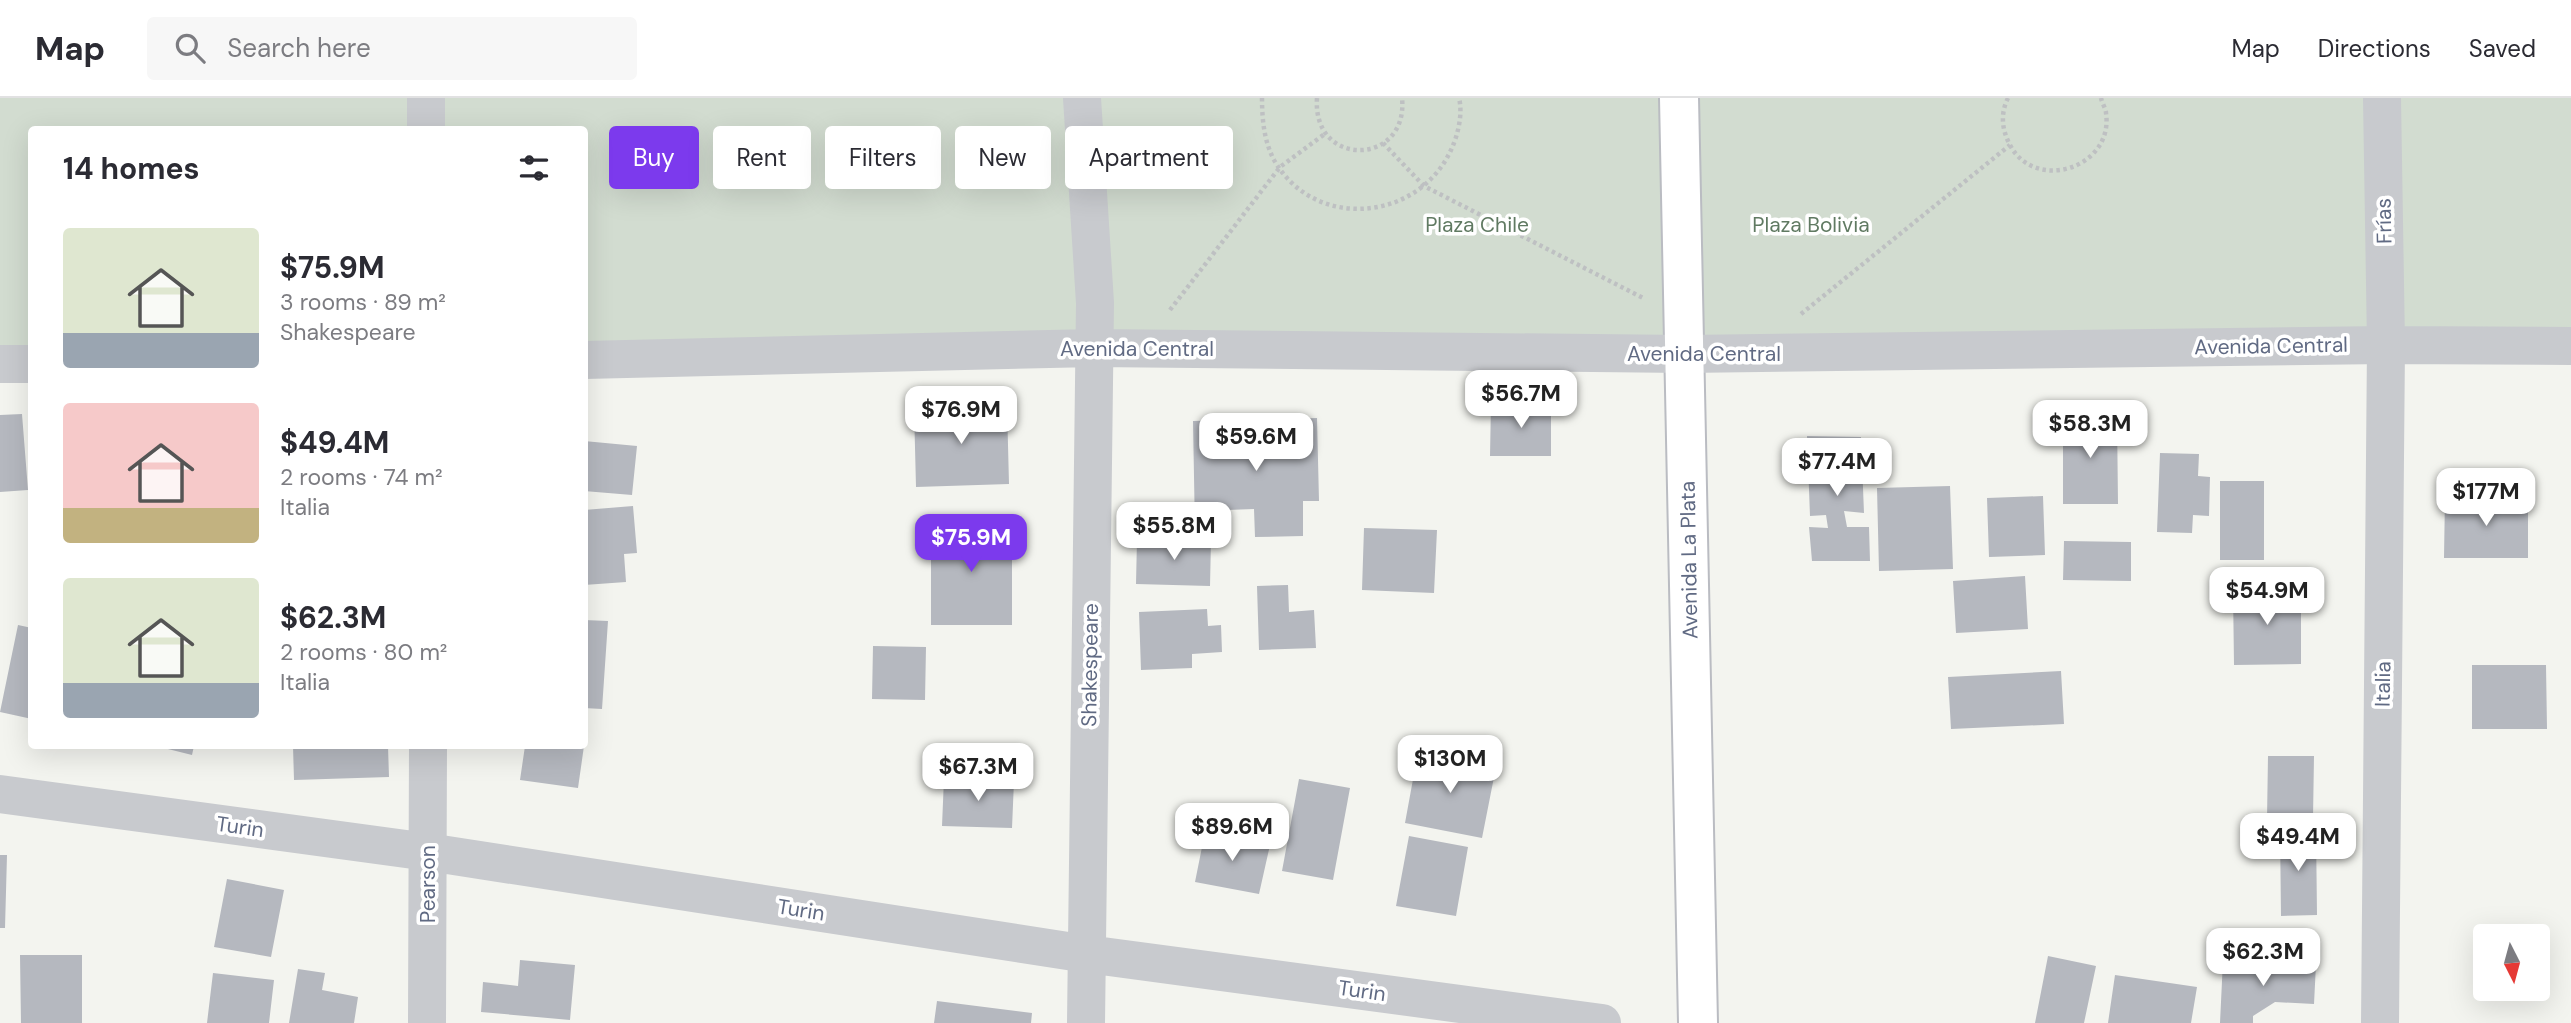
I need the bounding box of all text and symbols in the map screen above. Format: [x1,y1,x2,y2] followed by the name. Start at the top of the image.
[147,17,637,80] search box
[35,27,105,70] text: Map
[171,29,209,67] icon: search
[227,31,371,65] text: Search here
[2232,33,2280,64] text: Map
[2318,33,2431,64] text: Directions
[2469,33,2536,64] text: Saved
[609,126,699,189] chip: Buy
[713,126,811,189] chip: Rent
[825,126,941,189] chip: Filters
[955,126,1051,189] chip: New
[1065,126,1233,189] chip: Apartment
[63,149,200,188] text: 14 homes
[515,149,553,187] icon: filters
[2370,198,2398,244] street label: Frías
[1425,211,1529,239] park label: Plaza Chile
[1752,211,1870,239] park label: Plaza Bolivia
[280,248,384,287] text: $75.9M
[119,256,203,340] icon: home
[280,287,446,317] text: 3 rooms · 89 m²
[280,317,416,347] text: Shakespeare
[2194,331,2348,361] street label: Avenida Central
[1060,335,1214,363] street label: Avenida Central
[1627,340,1781,368] street label: Avenida Central
[1464,370,1578,430] pin: $56.7M
[1481,378,1561,408] text: $56.7M
[904,386,1018,446] pin: $76.9M
[921,394,1001,424] text: $76.9M
[2033,400,2147,460] pin: $58.3M
[2049,408,2131,438] text: $58.3M
[1199,414,1313,473] pin: $59.6M
[1215,421,1297,451] text: $59.6M
[280,423,389,462] text: $49.4M
[119,431,203,515] icon: home
[1780,438,1894,498] pin: $77.4M
[1798,446,1876,476] text: $77.4M
[280,462,443,492] text: 2 rooms · 74 m²
[2437,468,2535,528] pin: $177M
[2452,476,2520,506] text: $177M
[1674,481,1704,639] street label: Avenida La Plata
[280,492,330,522] text: Italia
[1117,503,1231,562] pin: $55.8M
[1132,510,1216,540] text: $55.8M
[914,514,1028,574] pin: $75.9M
[931,522,1011,552] text: $75.9M
[2210,568,2324,627] pin: $54.9M
[2225,575,2309,605] text: $54.9M
[280,598,386,637] text: $62.3M
[1075,603,1105,727] street label: Shakespeare
[119,606,203,690] icon: home
[280,637,447,667] text: 2 rooms · 80 m²
[2369,661,2397,707] street label: Italia
[280,667,330,697] text: Italia
[1401,736,1499,795] pin: $130M
[1414,743,1486,773] text: $130M
[921,744,1035,803] pin: $67.3M
[938,751,1018,781] text: $67.3M
[1175,804,1289,863] pin: $89.6M
[214,810,266,844] street label: Turin
[1191,811,1273,841] text: $89.6M
[2241,814,2355,873] pin: $49.4M
[2256,821,2340,851] text: $49.4M
[414,845,442,923] street label: Pearson
[775,892,827,928] street label: Turin
[2473,924,2550,1001] north arrow
[2473,924,2550,1001] map controls
[2206,928,2320,988] pin: $62.3M
[2222,936,2304,966] text: $62.3M
[1336,974,1388,1008] street label: Turin

